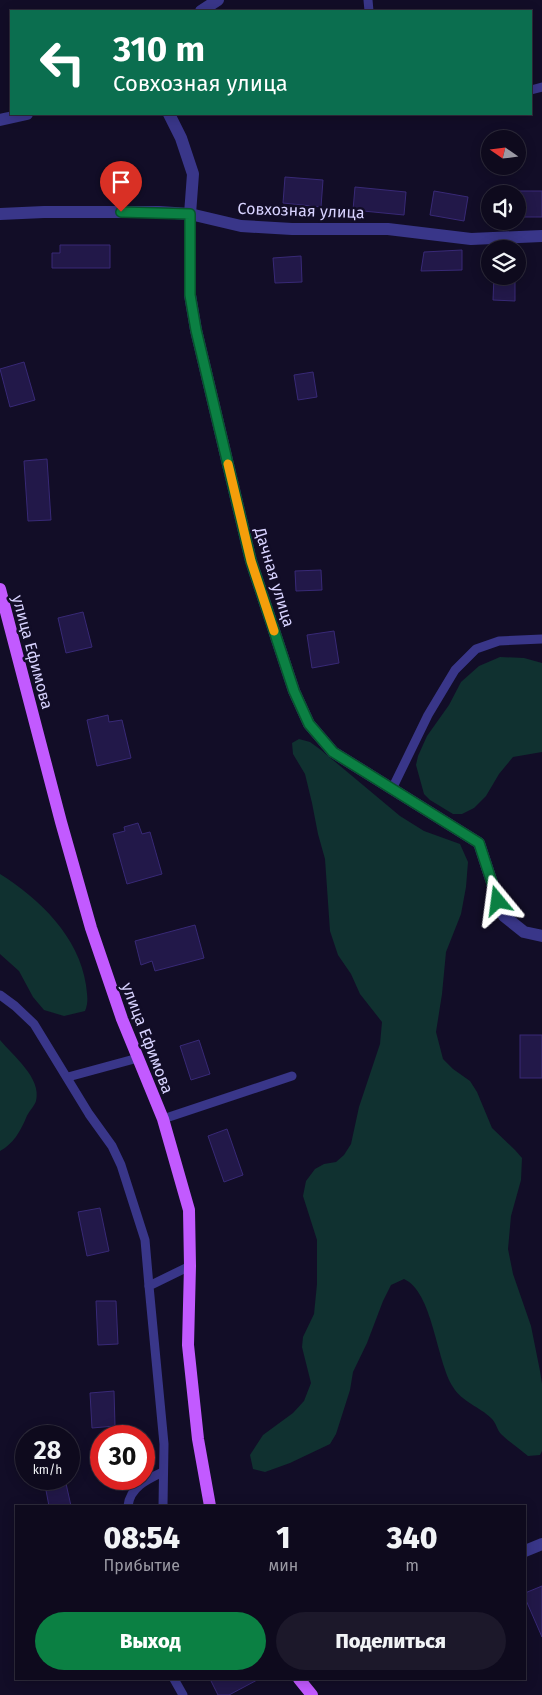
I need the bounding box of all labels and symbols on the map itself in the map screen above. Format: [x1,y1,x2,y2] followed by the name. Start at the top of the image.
[481,130,526,175] north arrow
[100,161,142,212] pin
[237,199,365,222] street label: Совхозная улица
[250,524,299,629] street label: Дачная улица
[8,593,57,711] street label: улица Ефимова
[471,874,523,926] position arrow
[118,980,177,1096] street label: улица Ефимова
[90,1425,155,1490] speed limit sign: 30

